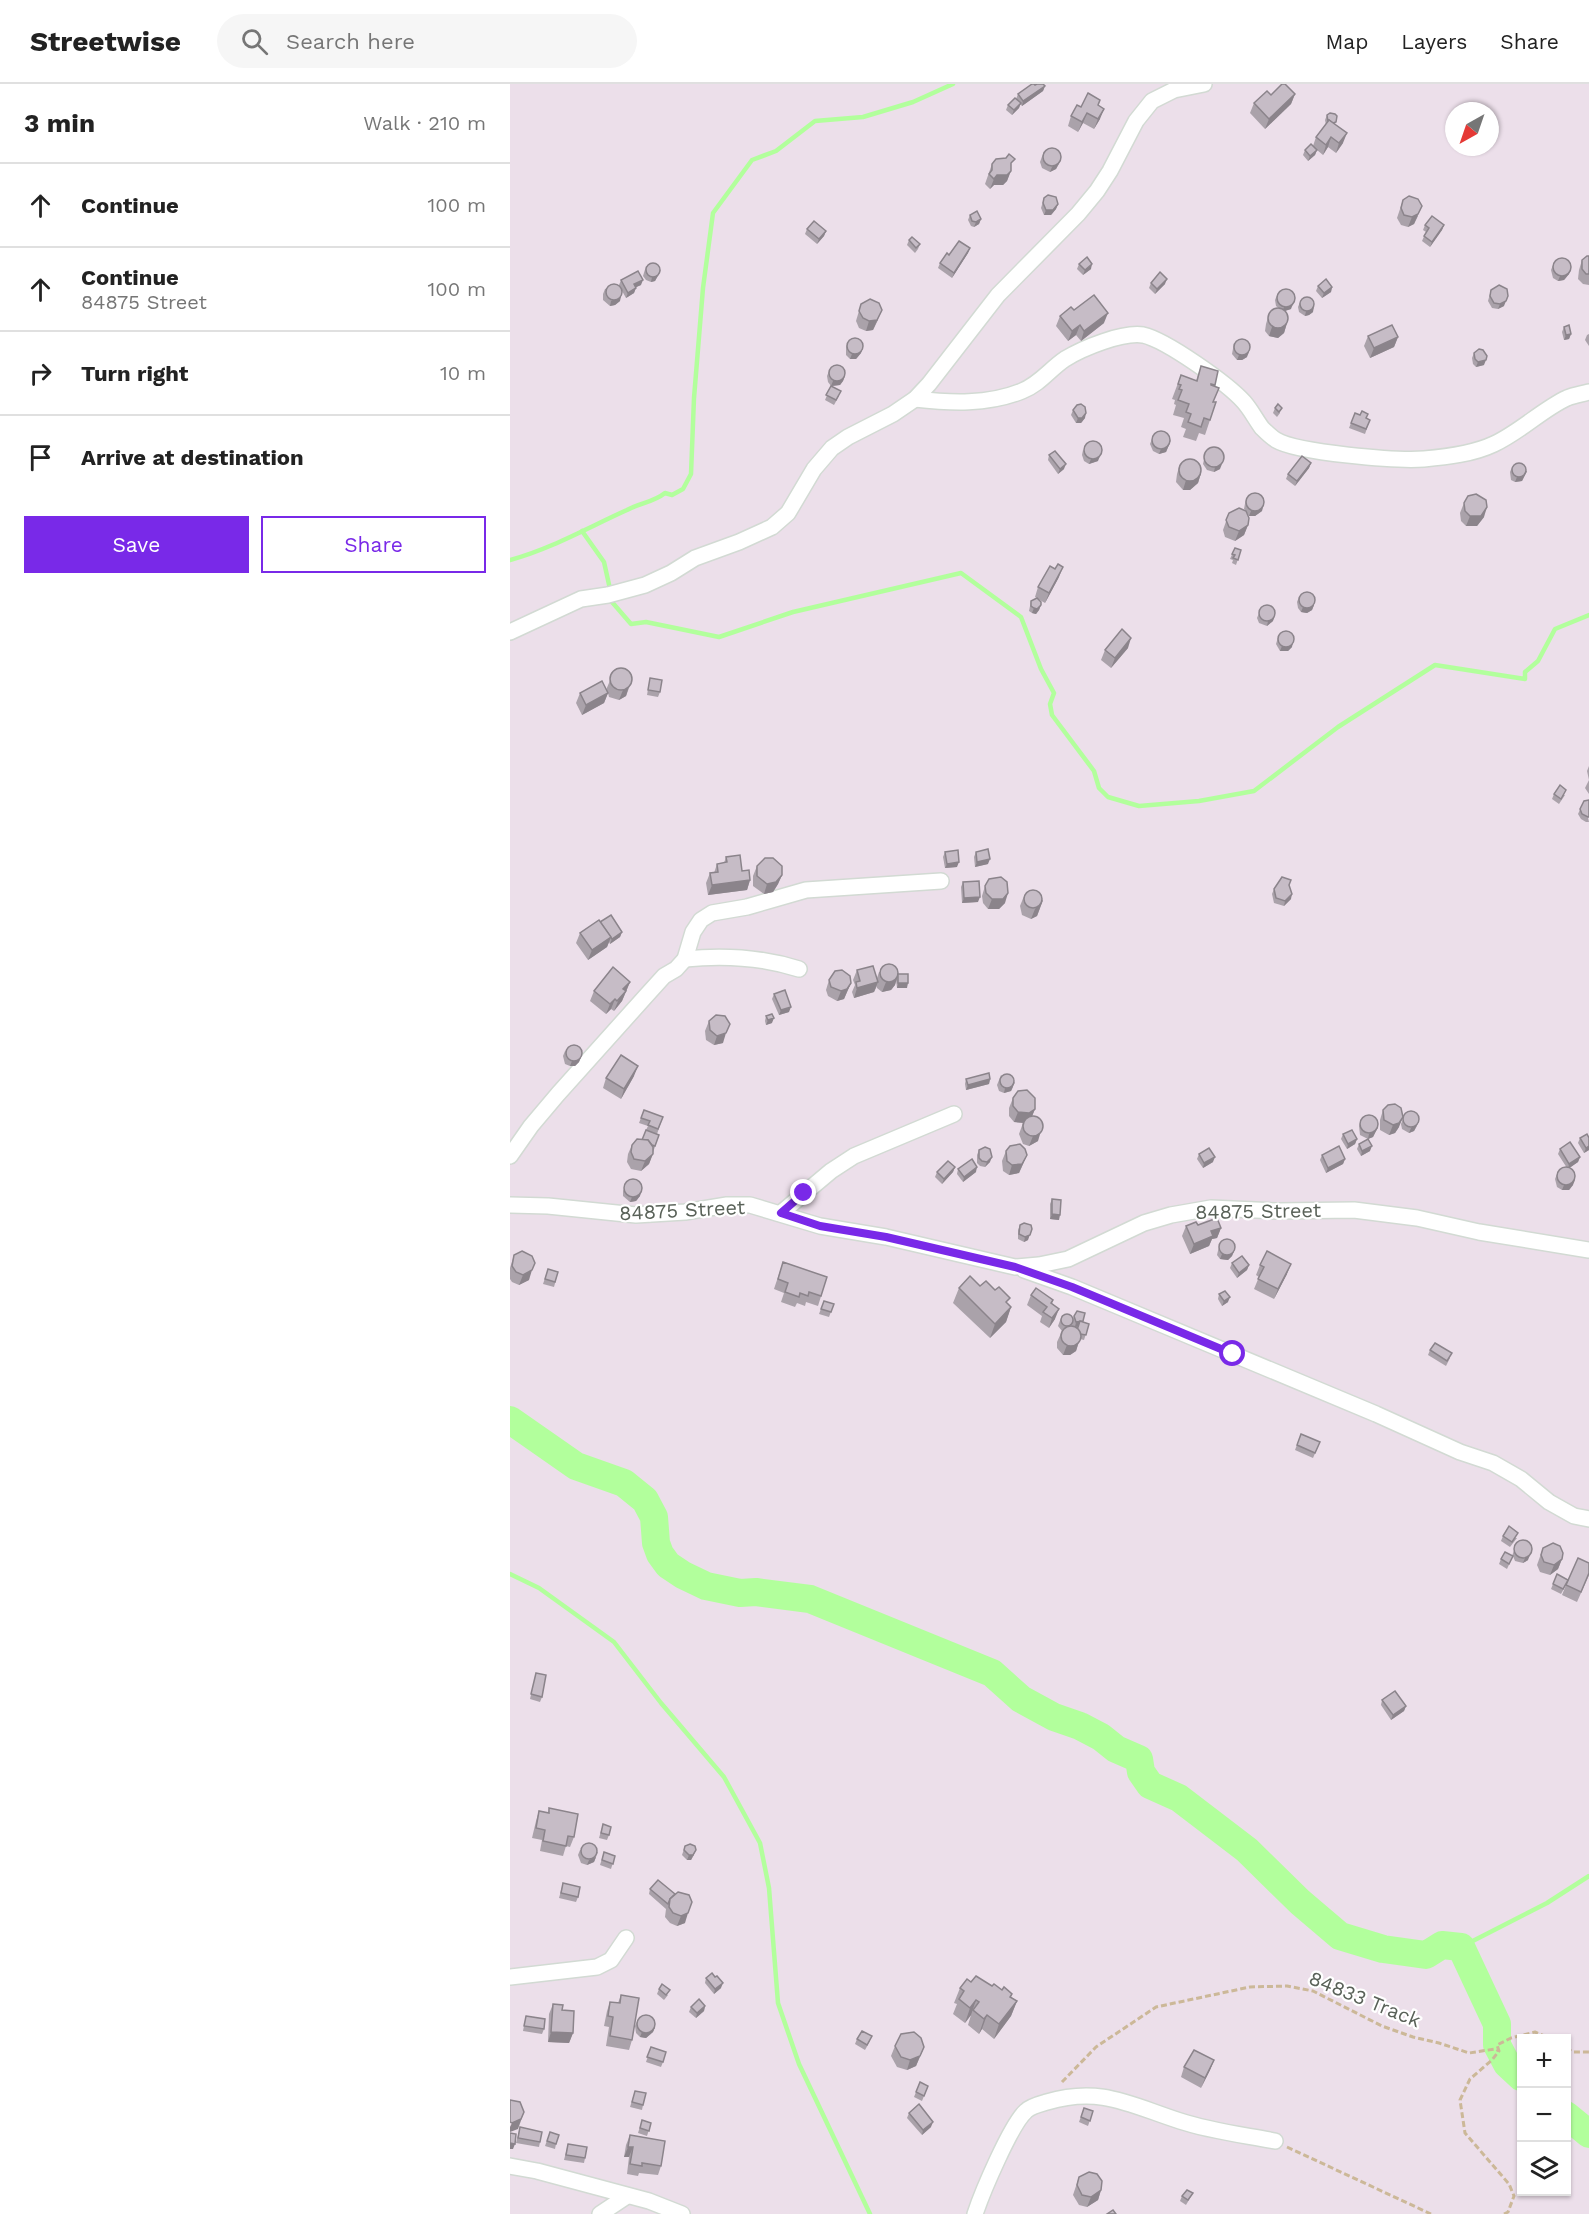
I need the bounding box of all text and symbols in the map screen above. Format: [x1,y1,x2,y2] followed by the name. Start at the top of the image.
[217,14,637,68] search box
[30,25,181,58] text: Streetwise
[238,25,271,58] icon: search
[286,29,415,54] text: Search here
[1325,29,1368,54] text: Map
[1401,29,1467,54] text: Layers
[1500,29,1559,54] text: Share
[1445,102,1499,156] north arrow
[24,108,95,138] text: 3 min
[363,111,486,135] text: Walk · 210 m
[24,189,57,222] icon: ahead
[81,193,179,218] text: Continue
[427,193,486,217] text: 100 m
[81,265,179,290] text: Continue
[24,273,57,306] icon: ahead
[427,277,486,301] text: 100 m
[81,290,207,314] text: 84875 Street
[24,357,57,390] icon: right
[81,361,188,386] text: Turn right
[440,361,486,385] text: 10 m
[24,441,57,474] icon: arrive
[81,445,304,470] text: Arrive at destination
[24,516,249,573] button: Save
[261,516,486,573] button: Share
[790,1179,816,1205] route end
[618,1195,746,1225] street label: 84875 Street
[1195,1198,1322,1224] street label: 84875 Street
[1219,1340,1245,1366] route start
[1306,1966,1424,2032] street label: 84833 Track
[1517,2034,1571,2196] map controls
[1517,2034,1571,2088] button: +
[1517,2088,1571,2142] button: −
[1517,2142,1571,2196] button: layers

